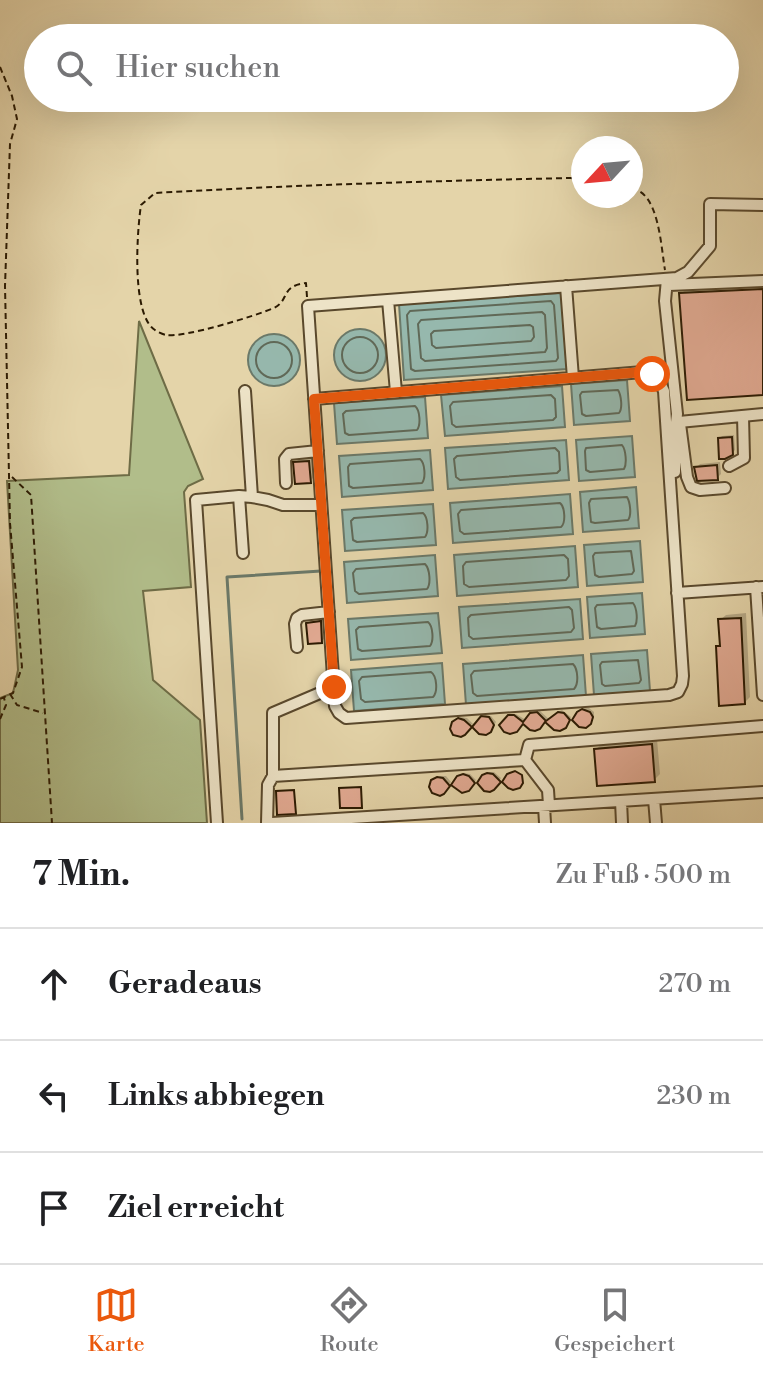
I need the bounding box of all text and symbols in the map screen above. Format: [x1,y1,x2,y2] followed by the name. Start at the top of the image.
[24,24,739,112] search box
[52,46,96,90] icon: search
[116,49,280,87] text: Hier suchen
[571,136,643,208] north arrow
[634,356,670,392] route start
[316,669,352,705] route end
[32,854,130,896] text: 7 Min.
[556,859,731,891] text: Zu Fuß · 500 m
[32,962,76,1006] icon: ahead
[108,965,262,1003] text: Geradeaus
[658,968,731,1000] text: 270 m
[32,1074,76,1118] icon: left
[108,1077,324,1115] text: Links abbiegen
[656,1080,731,1112] text: 230 m
[32,1186,76,1230] icon: arrive
[108,1189,284,1227] text: Ziel erreicht
[88,1283,145,1358] tab: Karte
[320,1283,379,1358] tab: Route
[554,1283,675,1358] tab: Gespeichert

